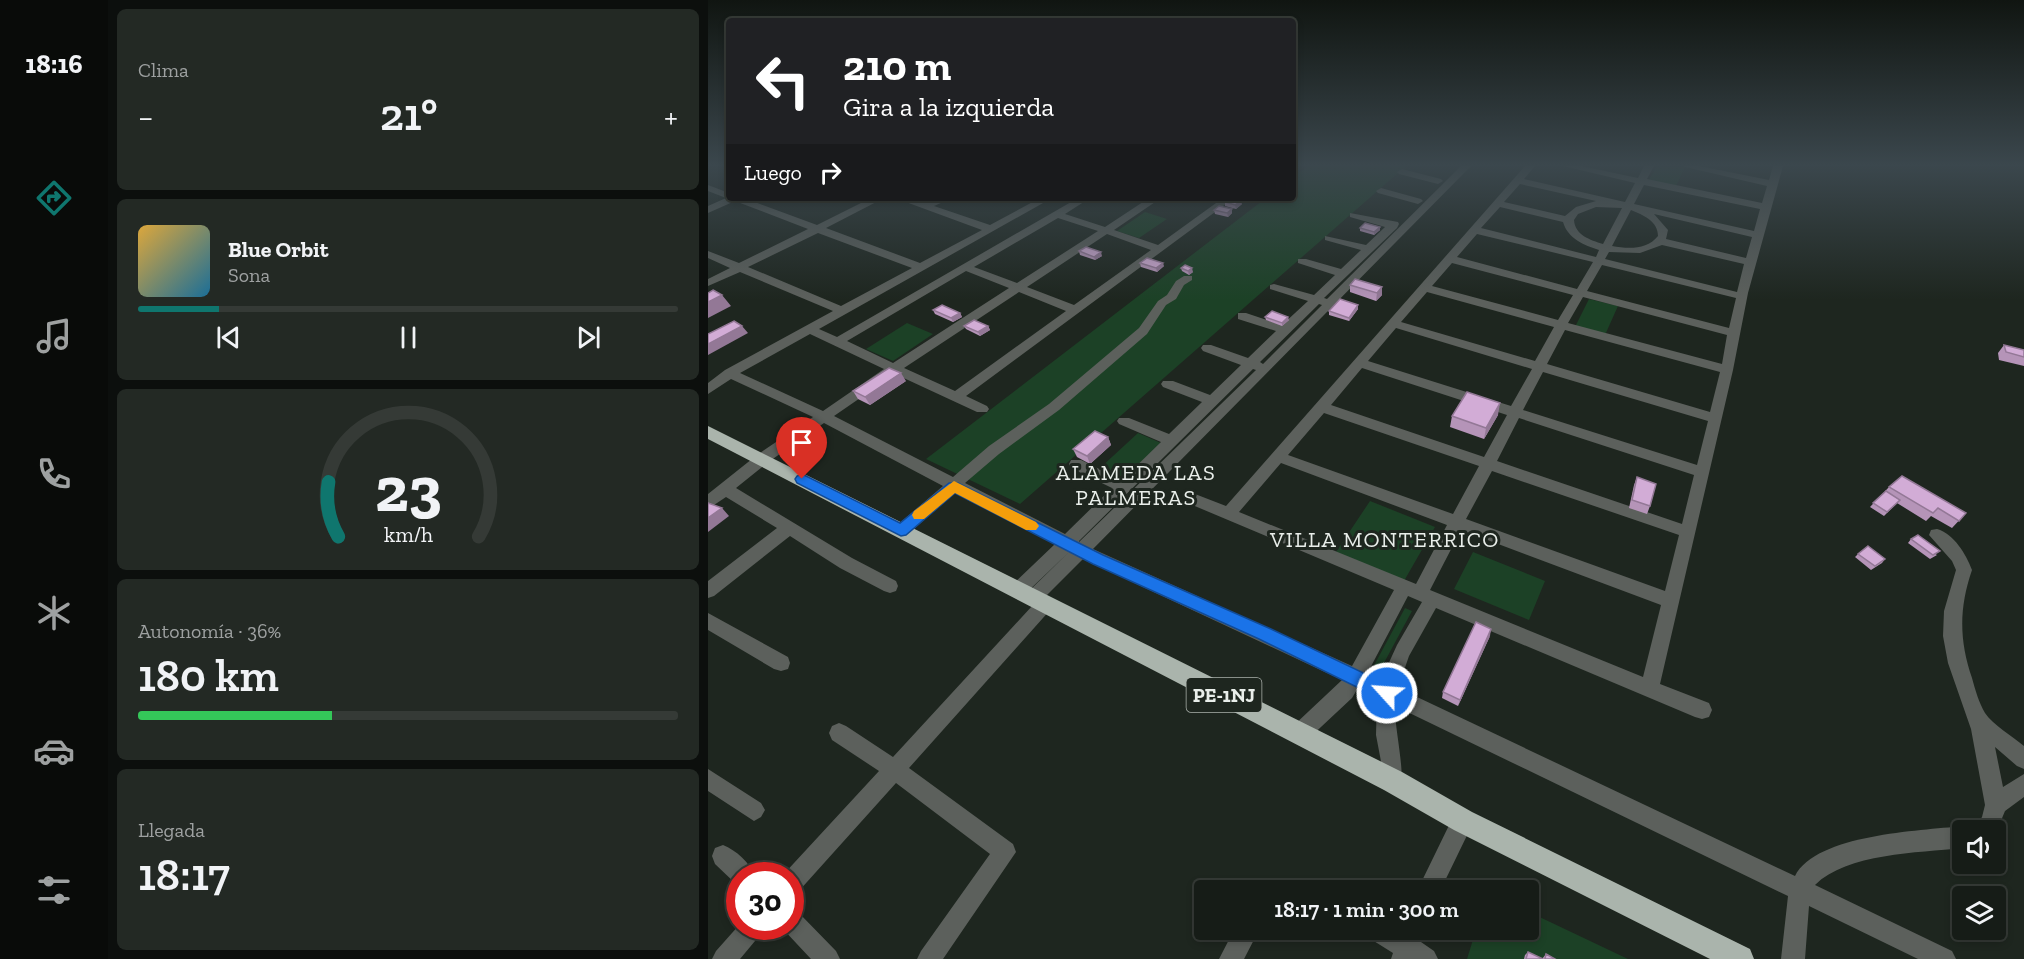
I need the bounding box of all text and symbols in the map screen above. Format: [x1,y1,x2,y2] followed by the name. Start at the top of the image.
[843,40,951,91] text: 210 m
[744,42,822,120] icon: left
[25,48,83,80] text: 18:16
[138,58,189,82] text: Clima
[380,88,438,142] text: 21°
[843,91,1054,123] text: Gira a la izquierda
[138,97,153,136] text: −
[664,97,678,136] text: +
[814,156,847,189] icon: right
[744,159,802,186] text: Luego
[33,177,75,219] icon: directions
[228,236,328,263] text: Blue Orbit
[228,263,270,287] text: Sona
[33,315,75,357] icon: music
[212,321,245,354] icon: previous
[392,321,425,354] icon: pause
[572,321,605,354] icon: next
[776,417,827,479] pin
[785,426,818,459] icon: arrive
[375,452,441,527] text: 23
[33,453,75,495] icon: phone
[1056,459,1216,511] district label: ALAMEDA LAS PALMERAS
[384,522,432,547] text: km/h
[1269,526,1500,553] district label: VILLA MONTERRICO
[33,592,75,634] icon: climate
[138,619,281,643] text: Autonomía · 36%
[138,649,279,703] text: 180 km
[1355,661,1419,725] position arrow
[1186,678,1262,712] road number: PE-1NJ
[33,730,75,772] icon: car
[138,818,205,842] text: Llegada
[1952,820,2006,940] map controls
[1952,820,2006,874] button: sound
[138,848,230,902] text: 18:17
[726,862,804,940] speed limit sign: 30
[33,869,75,911] icon: filters
[1952,886,2006,940] button: layers
[1274,896,1459,923] text: 18:17 · 1 min · 300 m

